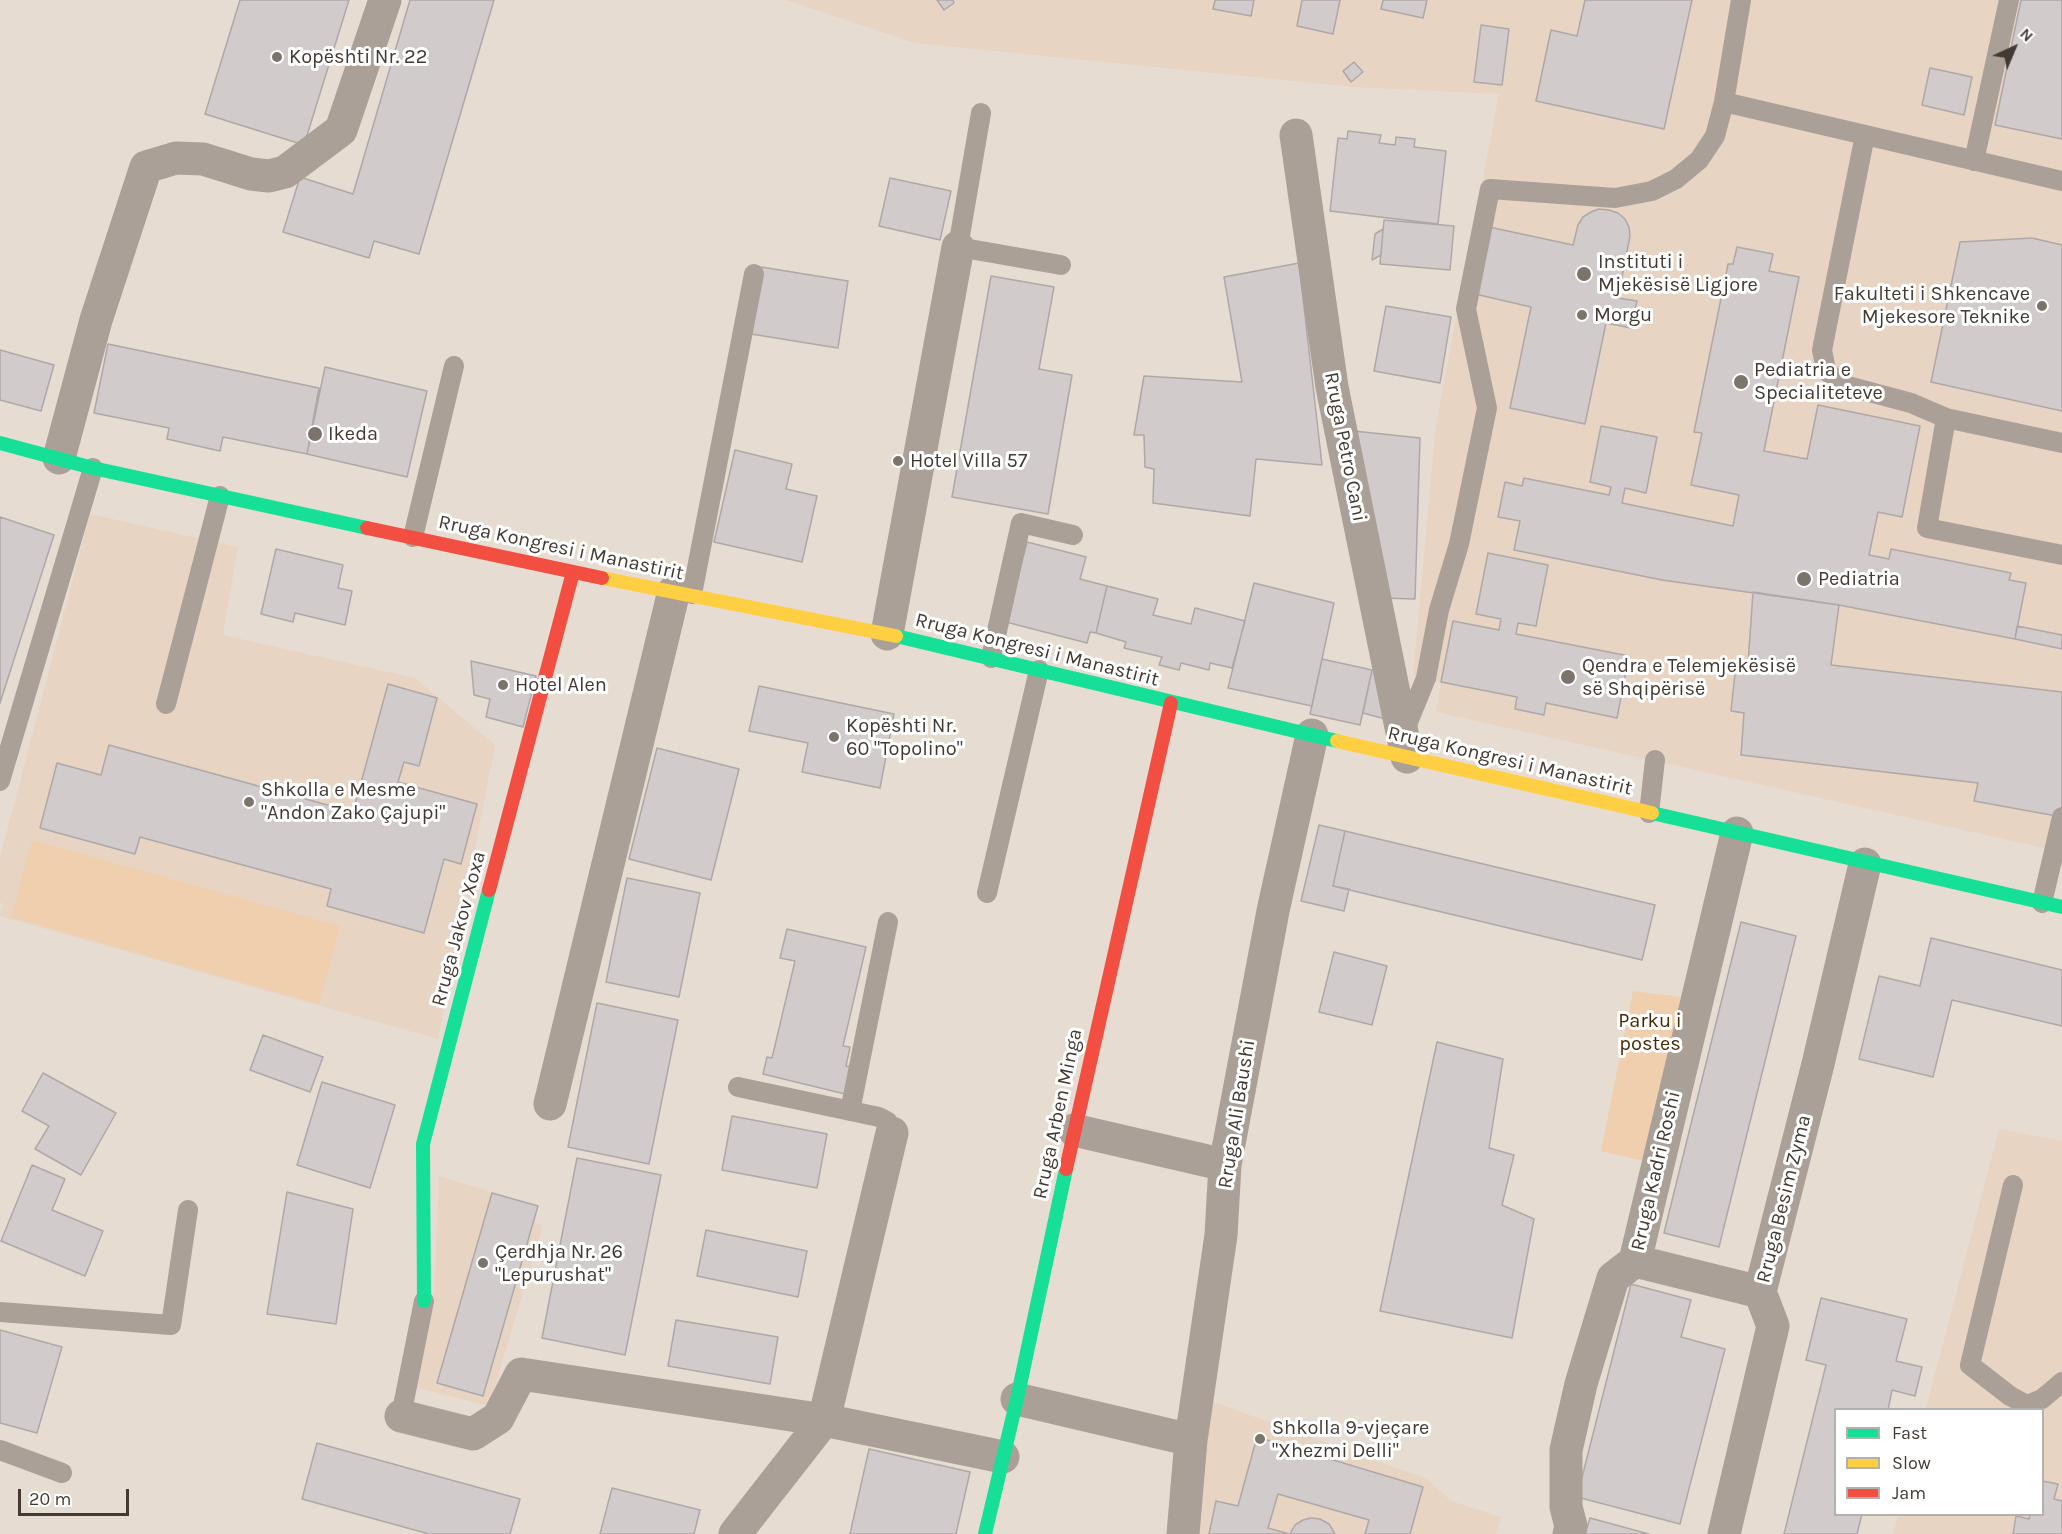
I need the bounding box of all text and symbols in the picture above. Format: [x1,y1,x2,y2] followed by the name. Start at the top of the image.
[1984,18,2044,78] north arrow
[2016,24,2038,46] text: N
[289,45,427,69] place label: Kopështi Nr. 22
[270,50,284,64] marker: Kopështi Nr. 22
[1598,250,1758,297] place label: Instituti i Mjekësisë Ligjore
[1575,265,1593,283] marker: Instituti i Mjekësisë Ligjore
[1834,282,2030,329] place label: Fakulteti i Shkencave Mjekesore Teknike
[2035,299,2049,313] marker: Fakulteti i Shkencave Mjekesore Teknike
[1594,303,1652,327] place label: Morgu
[1575,308,1589,322] marker: Morgu
[1754,358,1883,405] place label: Pediatria e Specialiteteve
[1319,370,1371,524] street label: Rruga Petro Cani
[1732,373,1750,391] marker: Pediatria e Specialiteteve
[328,422,378,446] place label: Ikeda
[306,425,324,443] marker: Ikeda
[910,449,1027,473] place label: Hotel Villa 57
[891,454,905,468] marker: Hotel Villa 57
[436,510,686,586] street label: Rruga Kongresi i Manastirit
[1818,567,1900,591] place label: Pediatria
[1795,570,1813,588] marker: Pediatria
[913,608,1161,692] street label: Rruga Kongresi i Manastirit
[1582,654,1796,701] place label: Qendra e Telemjekësisë së Shqipërisë
[1559,668,1577,686] marker: Qendra e Telemjekësisë së Shqipërisë
[515,673,607,697] place label: Hotel Alen
[496,678,510,692] marker: Hotel Alen
[846,714,963,761] place label: Kopështi Nr. 60 "Topolino"
[1385,721,1635,801] street label: Rruga Kongresi i Manastirit
[827,730,841,744] marker: Kopështi Nr. 60 "Topolino"
[261,778,445,825] place label: Shkolla e Mesme "Andon Zako Çajupi"
[242,795,256,809] marker: Shkolla e Mesme "Andon Zako Çajupi"
[427,849,491,1009] street label: Rruga Jakov Xoxa
[1618,1009,1682,1056] park label: Parku i postes
[1028,1027,1088,1201] street label: Rruga Arben Minga
[1213,1038,1261,1190] street label: Rruga Ali Baushi
[1626,1089,1686,1253] street label: Rruga Kadri Roshi
[1752,1113,1816,1285] street label: Rruga Besim Zyma
[495,1240,623,1287] place label: Çerdhja Nr. 26 "Lepurushat"
[476,1256,490,1270] marker: Çerdhja Nr. 26 "Lepurushat"
[1834,1408,2044,1516] legend
[1272,1416,1429,1463] place label: Shkolla 9-vjeçare "Xhezmi Delli"
[1892,1422,1927,1444] text: Fast
[1253,1432,1267,1446] marker: Shkolla 9-vjeçare "Xhezmi Delli"
[1892,1452,1931,1474] text: Slow
[21,1477,132,1515] scale bar
[1892,1482,1926,1504] text: Jam
[29,1488,71,1510] text: 20 m

